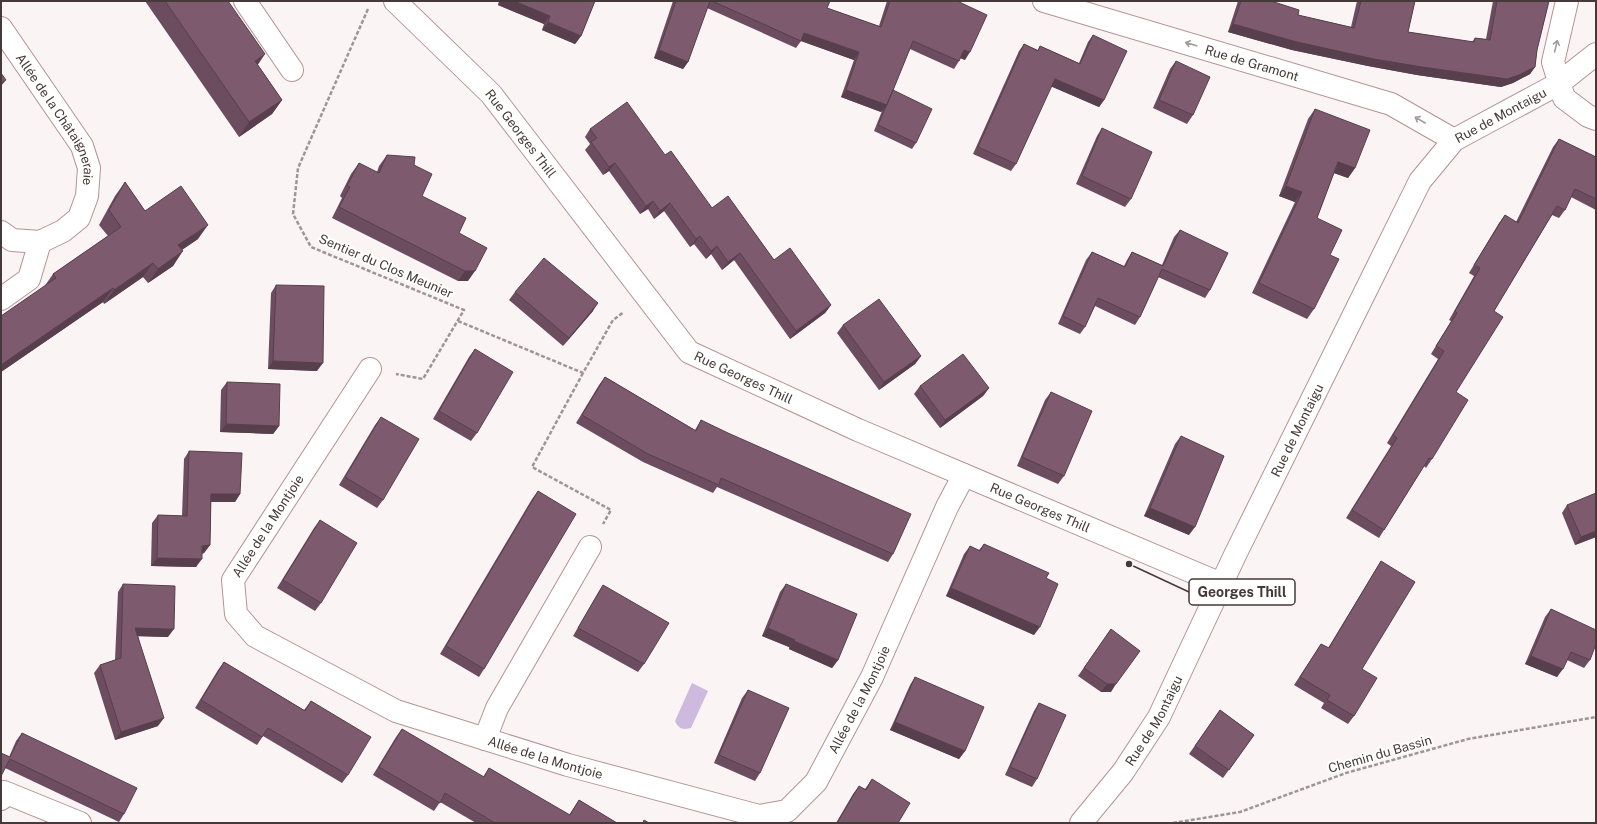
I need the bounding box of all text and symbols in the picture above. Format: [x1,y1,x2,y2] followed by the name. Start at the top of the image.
[1185,40,1198,47] one-way arrow
[1553,40,1561,53] one-way arrow
[1203,42,1301,84] street label: Rue de Gramont
[13,50,97,186] street label: Allée de la Châtaigneraie
[1452,84,1549,146] street label: Rue de Montaigu
[483,86,560,180] street label: Rue Georges Thill
[1414,116,1426,124] one-way arrow
[317,231,455,301] street label: Sentier du Clos Meunier
[692,348,795,406] street label: Rue Georges Thill
[1267,381,1326,479] street label: Rue de Montaigu
[229,472,307,580] street label: Allée de la Montjoie
[988,480,1092,535] street label: Rue Georges Thill
[1189,579,1295,605] callout: Georges Thill
[1197,584,1287,600] text: Georges Thill
[825,643,892,756] street label: Allée de la Montjoie
[1122,673,1185,768] street label: Rue de Montaigu
[1326,732,1434,776] street label: Chemin du Bassin
[486,733,605,782] street label: Allée de la Montjoie

